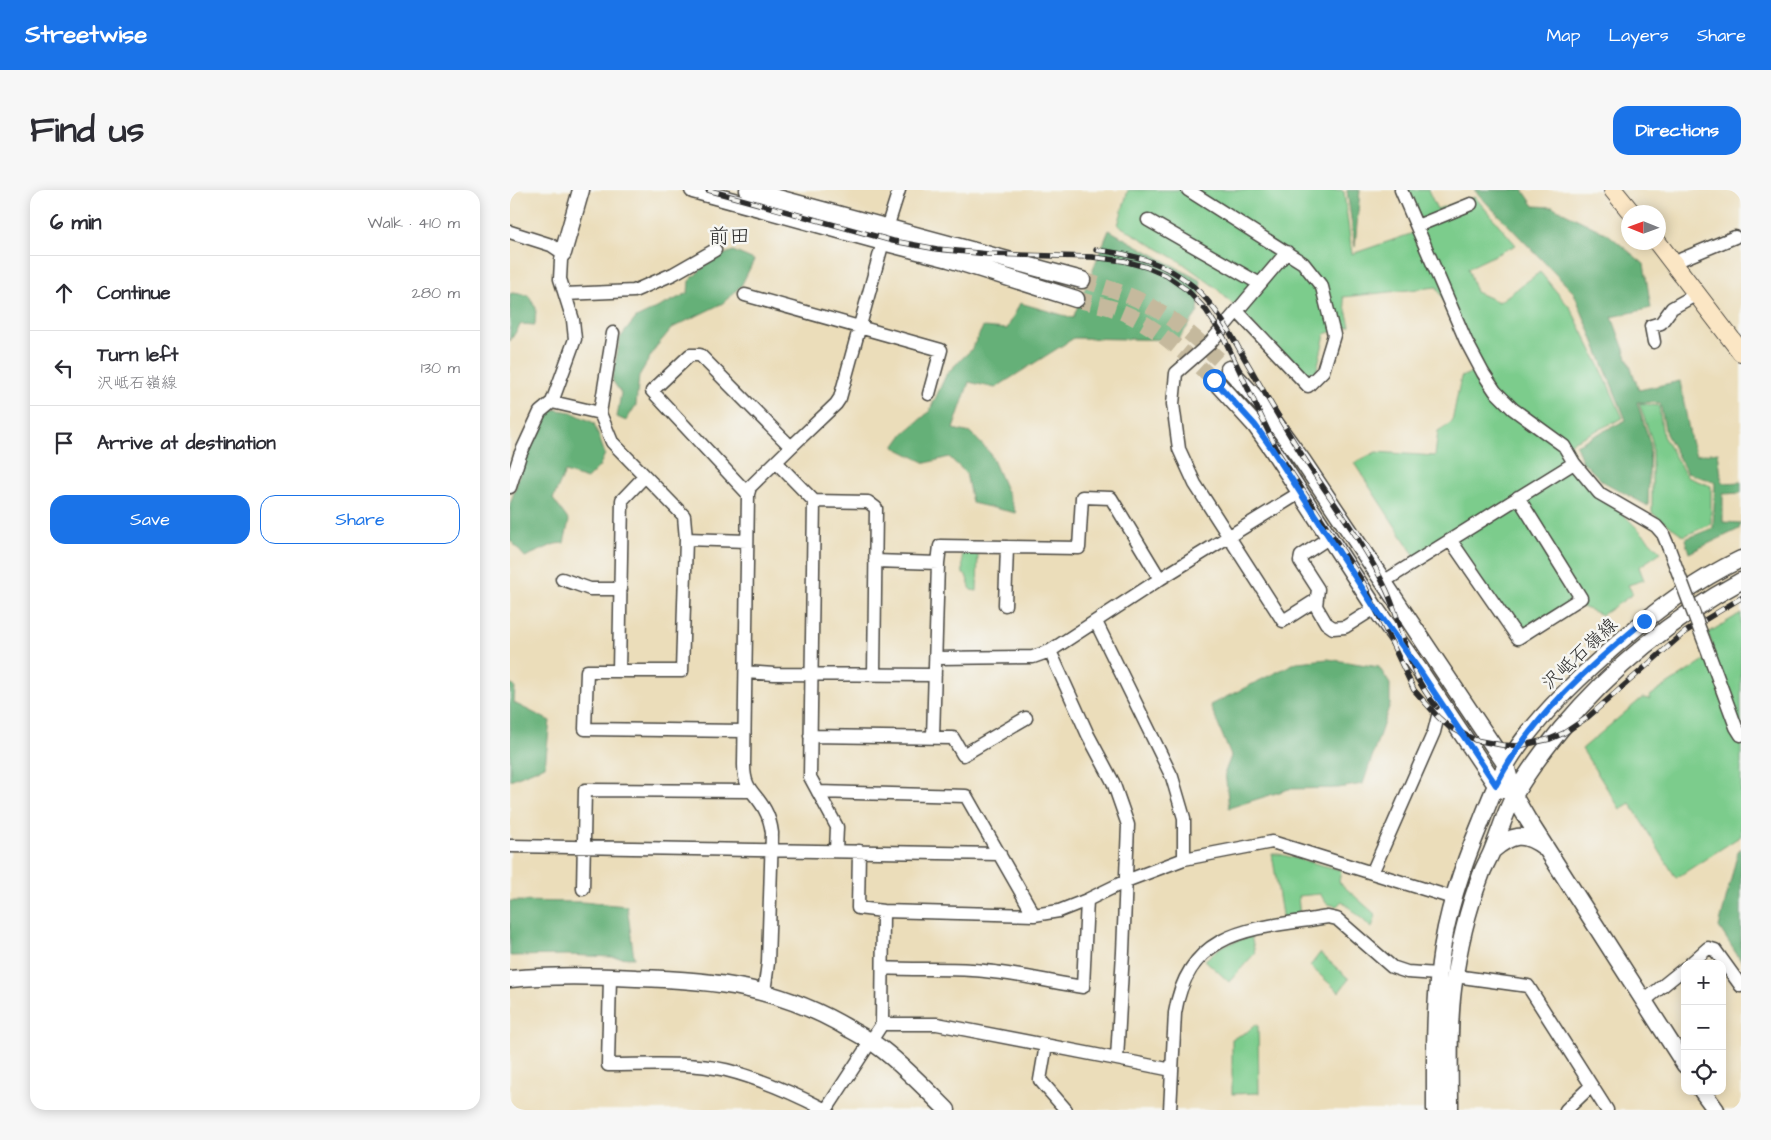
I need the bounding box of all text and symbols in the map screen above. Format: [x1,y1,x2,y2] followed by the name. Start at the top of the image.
[25,18,147,52] text: Streetwise
[1546,23,1580,48] text: Map
[1608,23,1669,48] text: Layers
[1697,23,1746,48] text: Share
[30,106,144,155] text: Find us
[1613,106,1741,155] button: Directions
[1621,205,1666,250] north arrow
[50,208,102,237] text: 6 min
[368,212,460,234] text: Walk · 410 m
[708,222,750,251] district label: 前田
[50,279,78,307] icon: ahead
[97,280,171,307] text: Continue
[412,282,460,304] text: 280 m
[97,342,178,369] text: Turn left
[50,354,78,382] icon: left
[421,357,460,379] text: 130 m
[1203,369,1226,392] route start
[97,372,177,394] text: 沢岻石嶺線
[50,429,78,457] icon: arrive
[97,430,276,457] text: Arrive at destination
[50,495,250,544] button: Save
[260,495,460,544] button: Share
[1633,610,1656,633] route end
[1536,612,1624,696] street label: 沢岻石嶺線
[1681,960,1726,1095] map controls
[1681,960,1726,1005] button: +
[1681,1005,1726,1050] button: −
[1681,1050,1726,1095] button: locate

